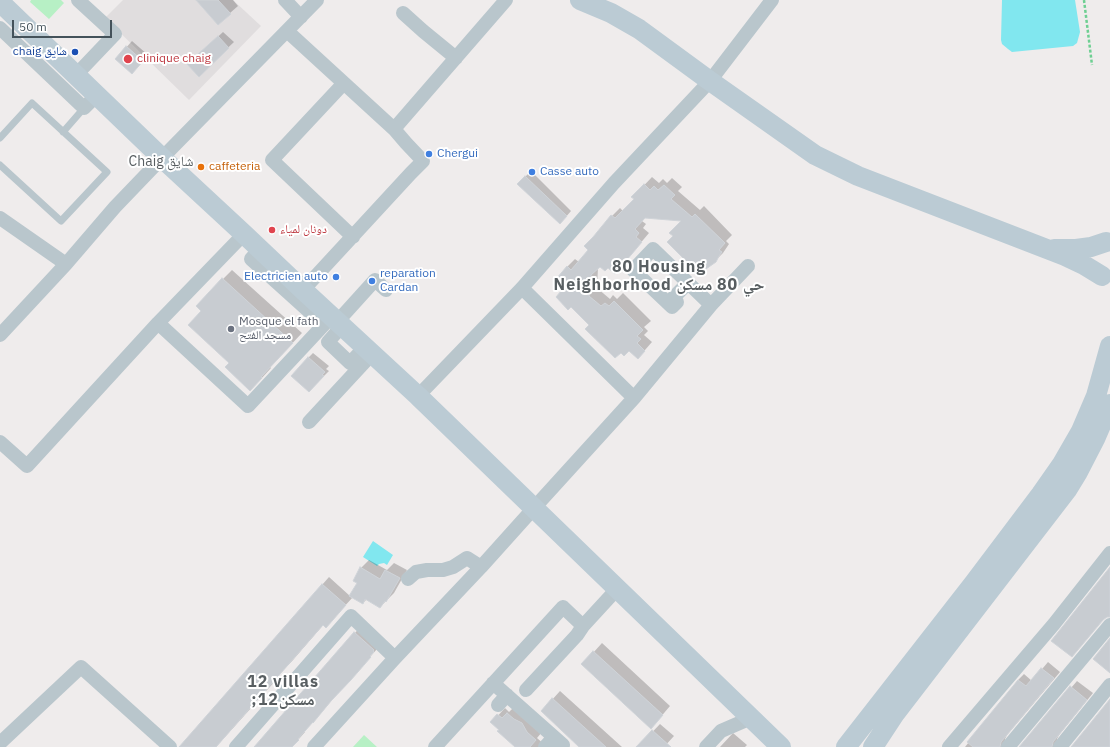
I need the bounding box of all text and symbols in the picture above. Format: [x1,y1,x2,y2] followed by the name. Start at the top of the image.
[14,12,114,38] scale bar
[19,19,47,34] text: 50 m
[13,45,67,59] place label: chaig شايق
[70,47,80,57] marker: chaig شايق
[137,52,211,66] place label: clinique chaig
[122,53,134,65] marker: clinique chaig
[437,147,478,161] place label: Chergui
[424,149,434,159] marker: Chergui
[129,154,193,170] district label: Chaig شايق
[209,160,260,174] place label: caffeteria
[196,162,206,172] marker: caffeteria
[540,165,599,179] place label: Casse auto
[527,167,537,177] marker: Casse auto
[280,223,327,237] place label: دونان لمياء
[267,225,277,235] marker: دونان لمياء
[562,257,756,295] district label: 80 Housing Neighborhood حي 80 مسكن
[380,267,436,295] place label: reparation Cardan
[244,270,328,284] place label: Electricien auto
[331,272,341,282] marker: Electricien auto
[367,276,377,286] marker: reparation Cardan
[239,315,319,343] place label: Mosque el fath مسجد الفتح
[226,324,236,334] marker: Mosque el fath مسجد الفتح
[247,672,319,710] district label: 12 villas ;12مسكن

